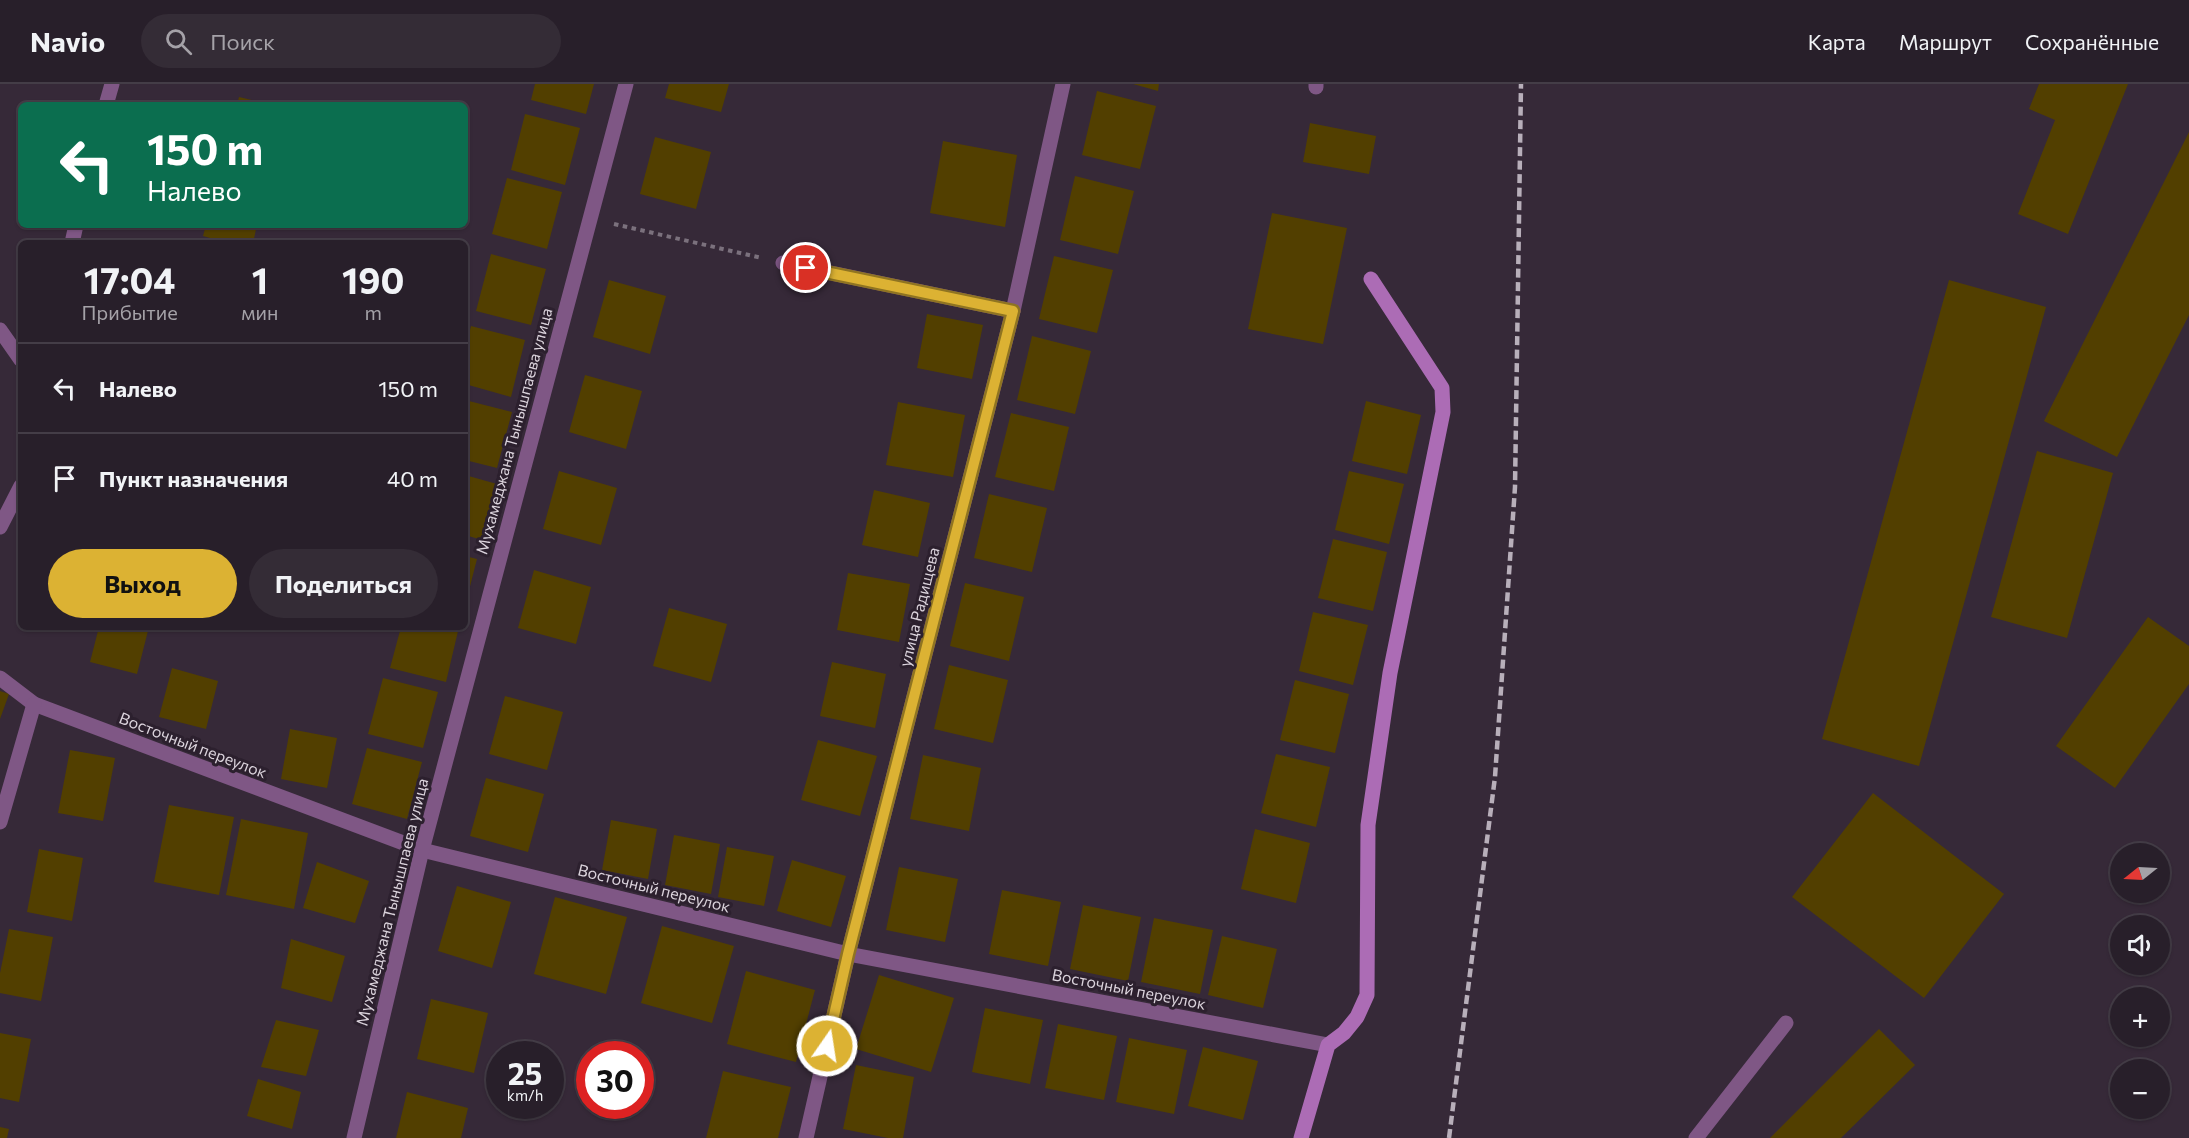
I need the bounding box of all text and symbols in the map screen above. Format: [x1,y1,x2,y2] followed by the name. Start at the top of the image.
[141,14,561,68] search box
[30,24,105,58] text: Navio
[162,25,195,58] icon: search
[210,28,275,55] text: Поиск
[1808,29,1866,54] text: Карта
[1899,29,1992,54] text: Маршрут
[2025,29,2159,54] text: Сохранённые
[147,122,263,174] text: 150 m
[48,126,126,204] icon: left
[147,174,242,207] text: Налево
[780,242,831,293] pin
[789,251,822,284] icon: arrive
[84,257,175,301] text: 17:04
[252,257,268,301] text: 1
[342,257,404,301] text: 190
[82,300,178,324] text: Прибытие
[241,300,278,324] text: мин
[364,300,382,324] text: m
[471,306,556,556] street label: Мухамеджана Тынышпаева улица
[48,372,81,405] icon: left
[99,375,177,402] text: Налево
[378,375,438,402] text: 150 m
[48,462,81,495] icon: arrive
[99,465,288,492] text: Пункт назначения
[387,465,438,492] text: 40 m
[894,545,943,669] street label: улица Радищева
[48,549,237,618] button: Выход
[249,549,438,618] button: Поделиться
[117,708,270,782] street label: Восточный переулок
[352,776,432,1028] street label: Мухамеджана Тынышпаева улица
[2110,843,2170,903] north arrow
[2110,843,2170,1119] map controls
[576,859,733,916] street label: Восточный переулок
[2110,915,2170,975] button: sound
[1050,964,1208,1013] street label: Восточный переулок
[2110,987,2170,1047] button: +
[795,1014,859,1078] position arrow
[576,1041,654,1119] speed limit sign: 30
[508,1054,542,1091] text: 25
[2110,1059,2170,1119] button: −
[507,1086,543,1104] text: km/h

